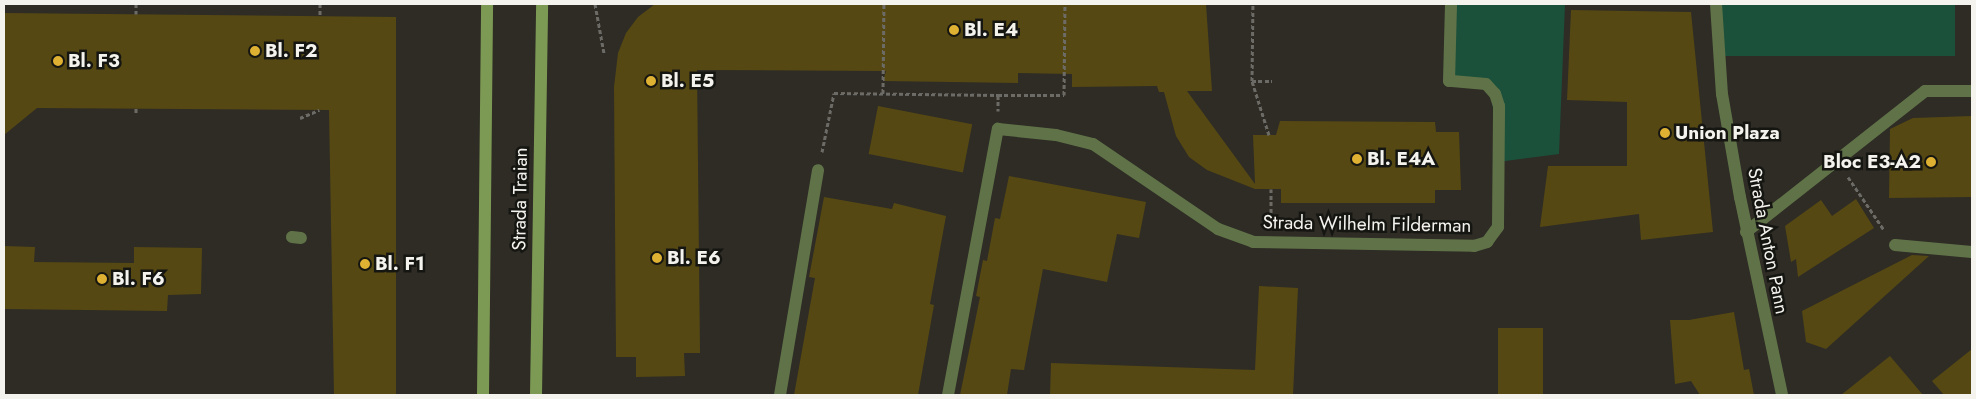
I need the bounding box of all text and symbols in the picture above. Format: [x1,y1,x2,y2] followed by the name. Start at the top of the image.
[964,19,1018,41] place label: Bl. E4
[948,24,960,36] marker: Bl. E4
[265,40,318,62] place label: Bl. F2
[249,45,261,57] marker: Bl. F2
[68,50,120,72] place label: Bl. F3
[52,55,64,67] marker: Bl. F3
[661,70,714,92] place label: Bl. E5
[645,75,657,87] marker: Bl. E5
[1675,122,1780,144] place label: Union Plaza
[1659,127,1671,139] marker: Union Plaza
[508,147,532,251] street label: Strada Traian
[1367,148,1435,170] place label: Bl. E4A
[1823,151,1921,173] place label: Bloc E3-A2
[1351,153,1363,165] marker: Bl. E4A
[1925,156,1937,168] marker: Bloc E3-A2
[1743,166,1793,316] street label: Strada Anton Pann
[1262,211,1472,237] street label: Strada Wilhelm Filderman
[667,247,721,269] place label: Bl. E6
[651,252,663,264] marker: Bl. E6
[375,253,425,275] place label: Bl. F1
[359,258,371,270] marker: Bl. F1
[112,268,165,290] place label: Bl. F6
[96,273,108,285] marker: Bl. F6

